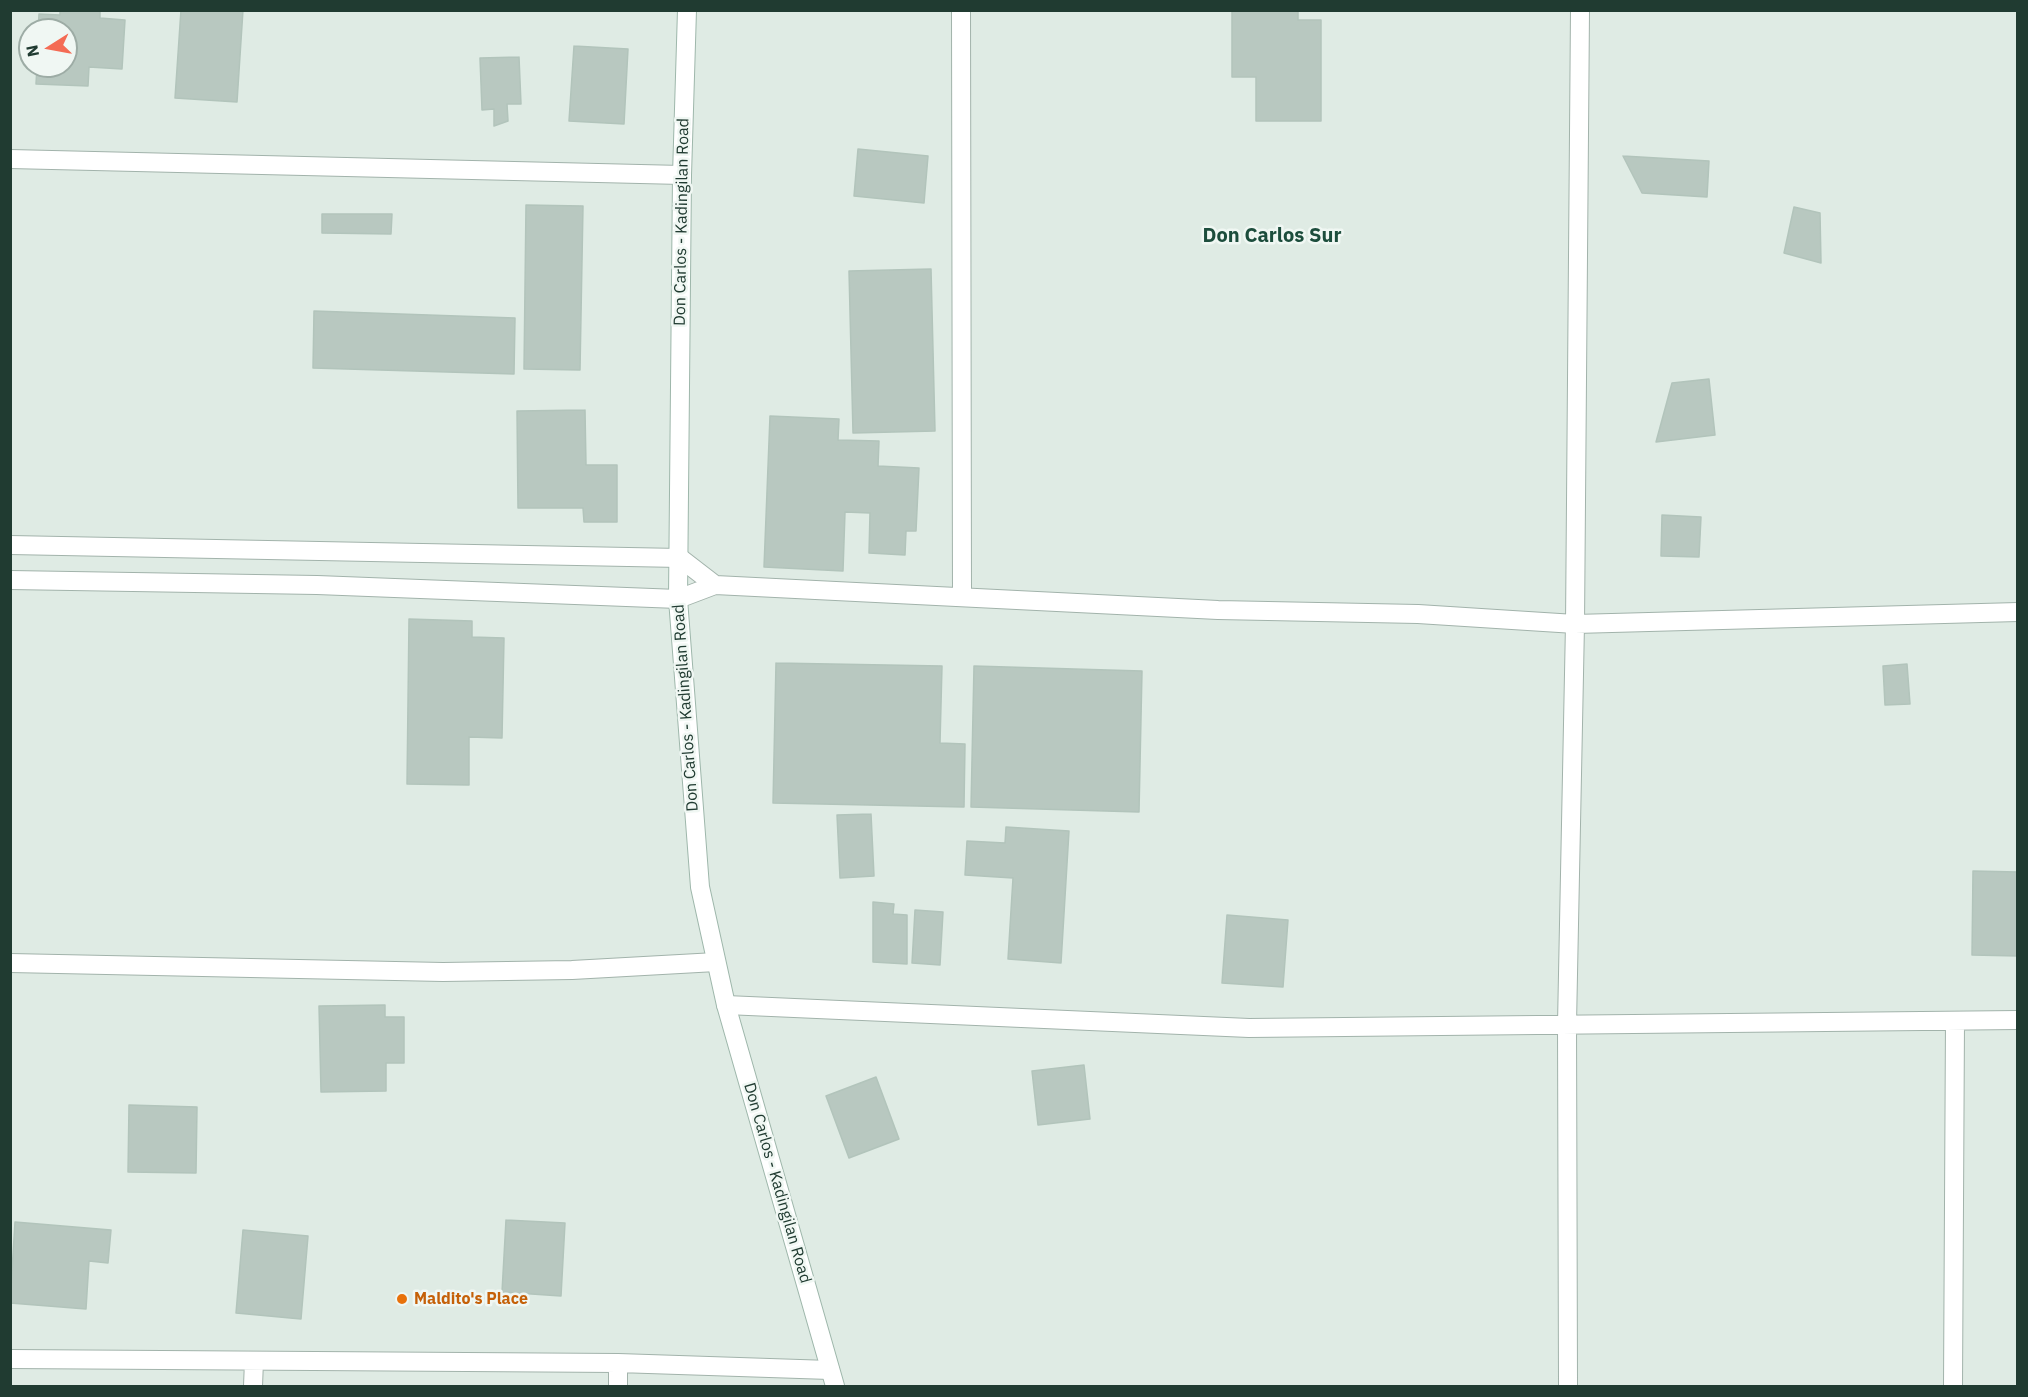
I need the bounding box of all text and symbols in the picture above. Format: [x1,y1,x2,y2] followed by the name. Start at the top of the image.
[18,18,78,78] north arrow
[21,43,43,59] text: N
[671,118,693,326] street label: Don Carlos - Kadingilan Road
[1203,224,1341,248] district label: Don Carlos Sur
[669,604,703,812] street label: Don Carlos - Kadingilan Road
[739,1080,815,1286] street label: Don Carlos - Kadingilan Road
[414,1289,528,1309] place label: Maldito's Place
[395,1292,409,1306] marker: Maldito's Place

